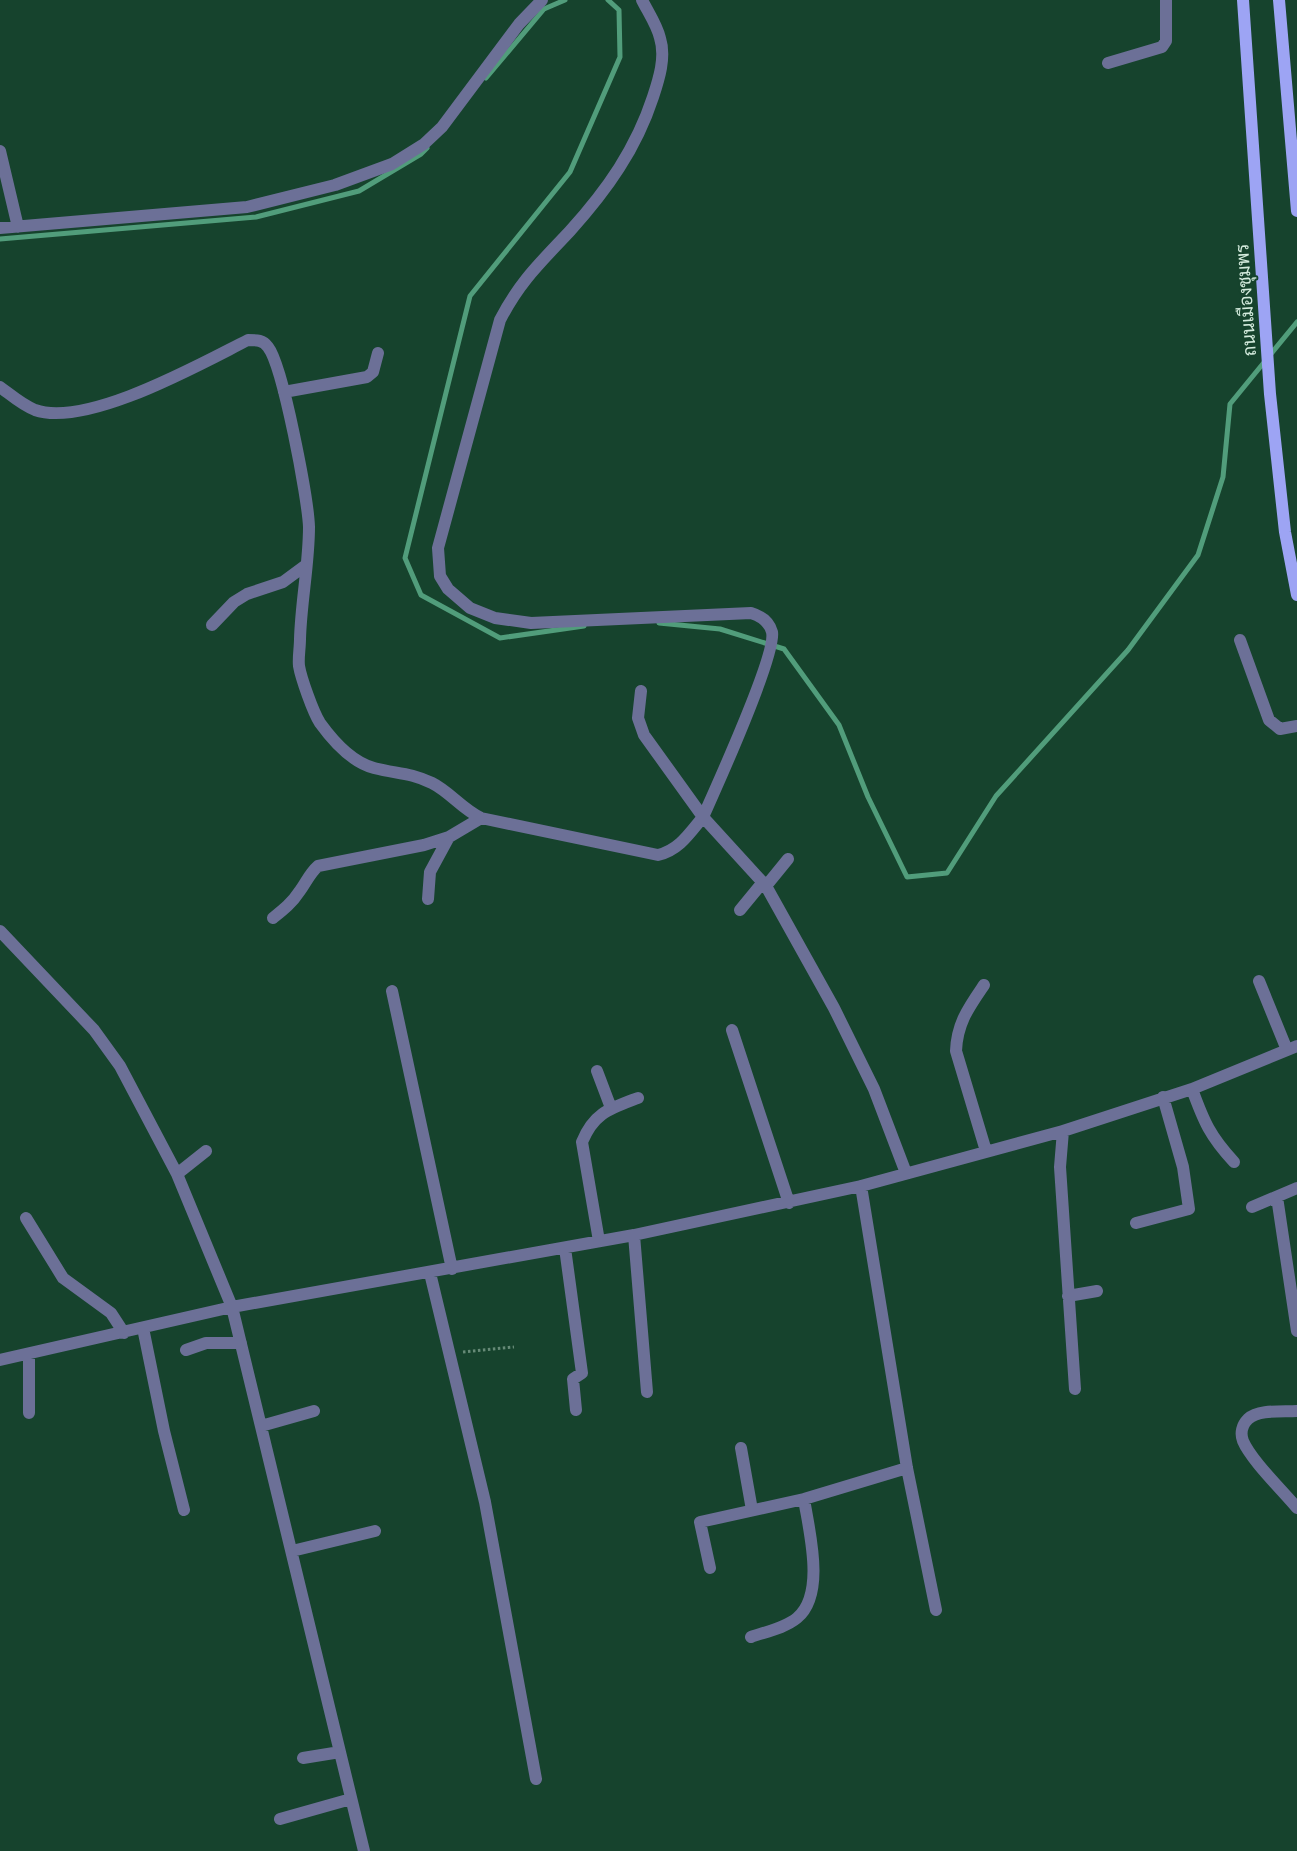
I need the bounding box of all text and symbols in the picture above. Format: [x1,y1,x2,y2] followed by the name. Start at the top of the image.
[1230,243,1262,357] street label: ถนนเมืองชุมพร

